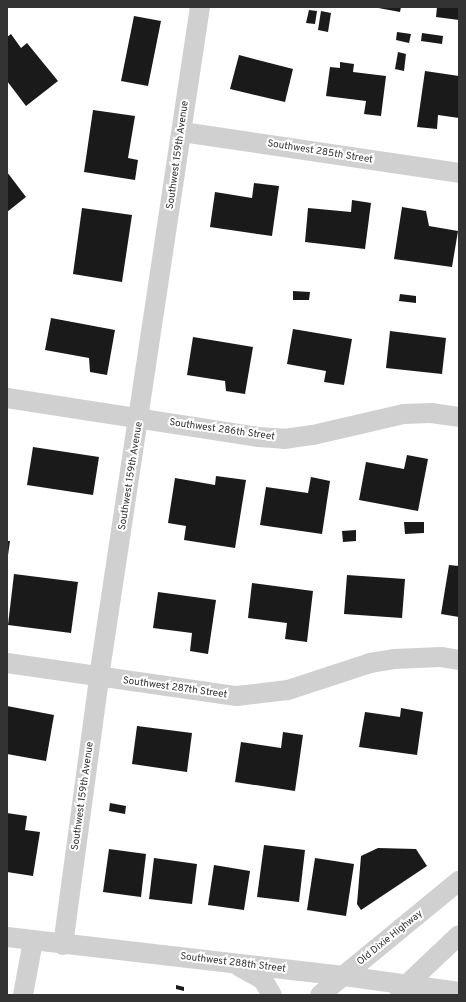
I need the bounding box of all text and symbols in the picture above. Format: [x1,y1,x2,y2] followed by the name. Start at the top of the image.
[164,100,192,210] street label: Southwest 159th Avenue
[266,138,374,166] street label: Southwest 285th Street
[168,417,276,443] street label: Southwest 286th Street
[116,421,146,531] street label: Southwest 159th Avenue
[122,675,228,701] street label: Southwest 287th Street
[69,741,97,851] street label: Southwest 159th Avenue
[355,908,425,968] street label: Old Dixie Highway
[179,951,287,975] street label: Southwest 288th Street

